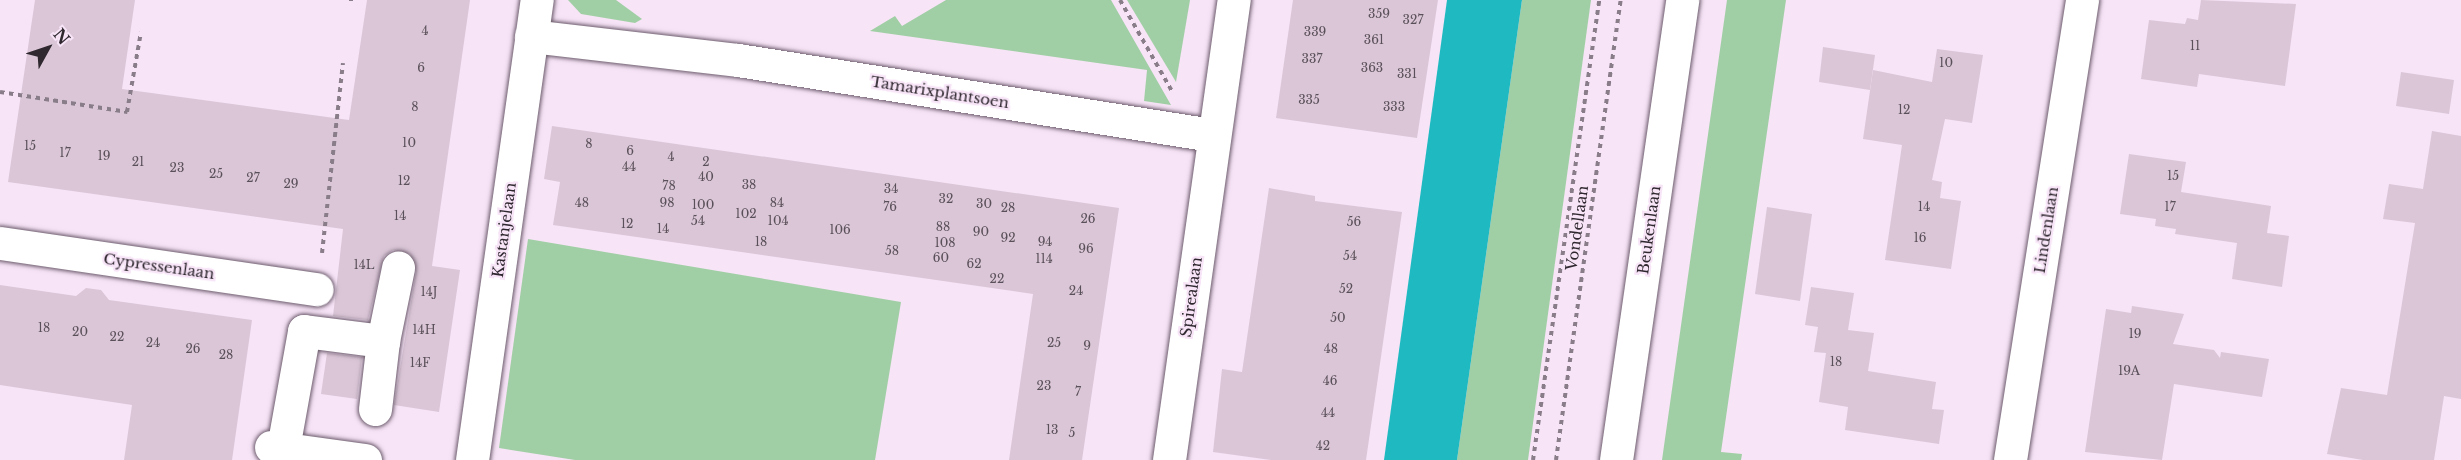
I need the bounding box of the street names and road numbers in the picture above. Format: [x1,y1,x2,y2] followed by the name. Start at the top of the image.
[870,72,1010,112] street label: Tamarixplantsoen
[488,181,520,279] street label: Kastanjelaan
[1562,184,1592,272] street label: Vondellaan
[1634,184,1664,276] street label: Beukenlaan
[2030,186,2062,274] street label: Lindenlaan
[102,249,216,283] street label: Cypressenlaan
[1176,256,1206,338] street label: Spirealaan

